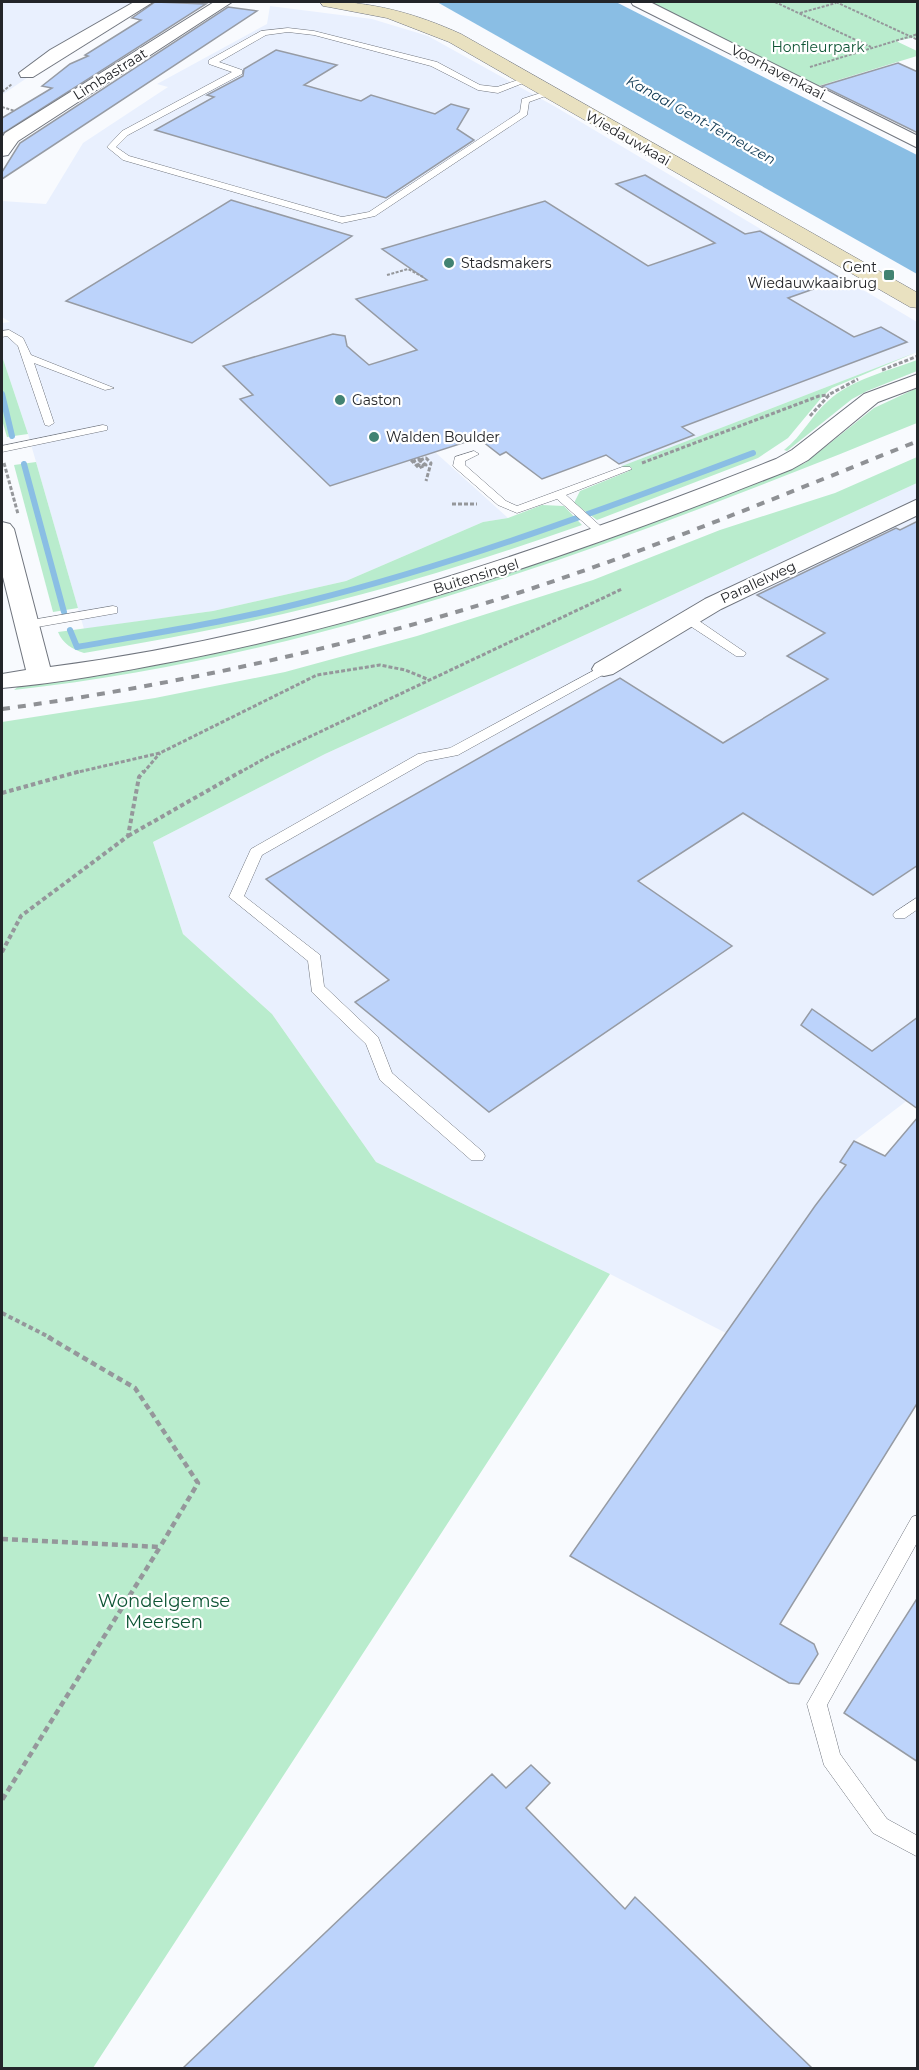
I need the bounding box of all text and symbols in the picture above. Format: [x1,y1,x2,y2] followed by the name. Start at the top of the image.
[771,38,865,56] park label: Honfleurpark
[728,40,828,104] street label: Voorhavenkaai
[69,44,151,104] street label: Limbastraat
[623,71,779,169] water label: Kanaal Gent-Terneuzen
[582,106,674,170] street label: Wiedauwkaai
[461,254,552,272] place label: Stadsmakers
[442,256,456,270] marker: Stadsmakers
[747,258,877,292] place label: Gent Wiedauwkaaibrug
[882,268,896,282] marker: Gent Wiedauwkaaibrug
[352,391,402,409] place label: Gaston
[333,393,347,407] marker: Gaston
[386,428,500,446] place label: Walden Boulder
[367,430,381,444] marker: Walden Boulder
[431,554,521,598] street label: Buitensingel
[717,557,799,607] street label: Parallelweg
[98,1590,230,1633] park label: Wondelgemse Meersen

